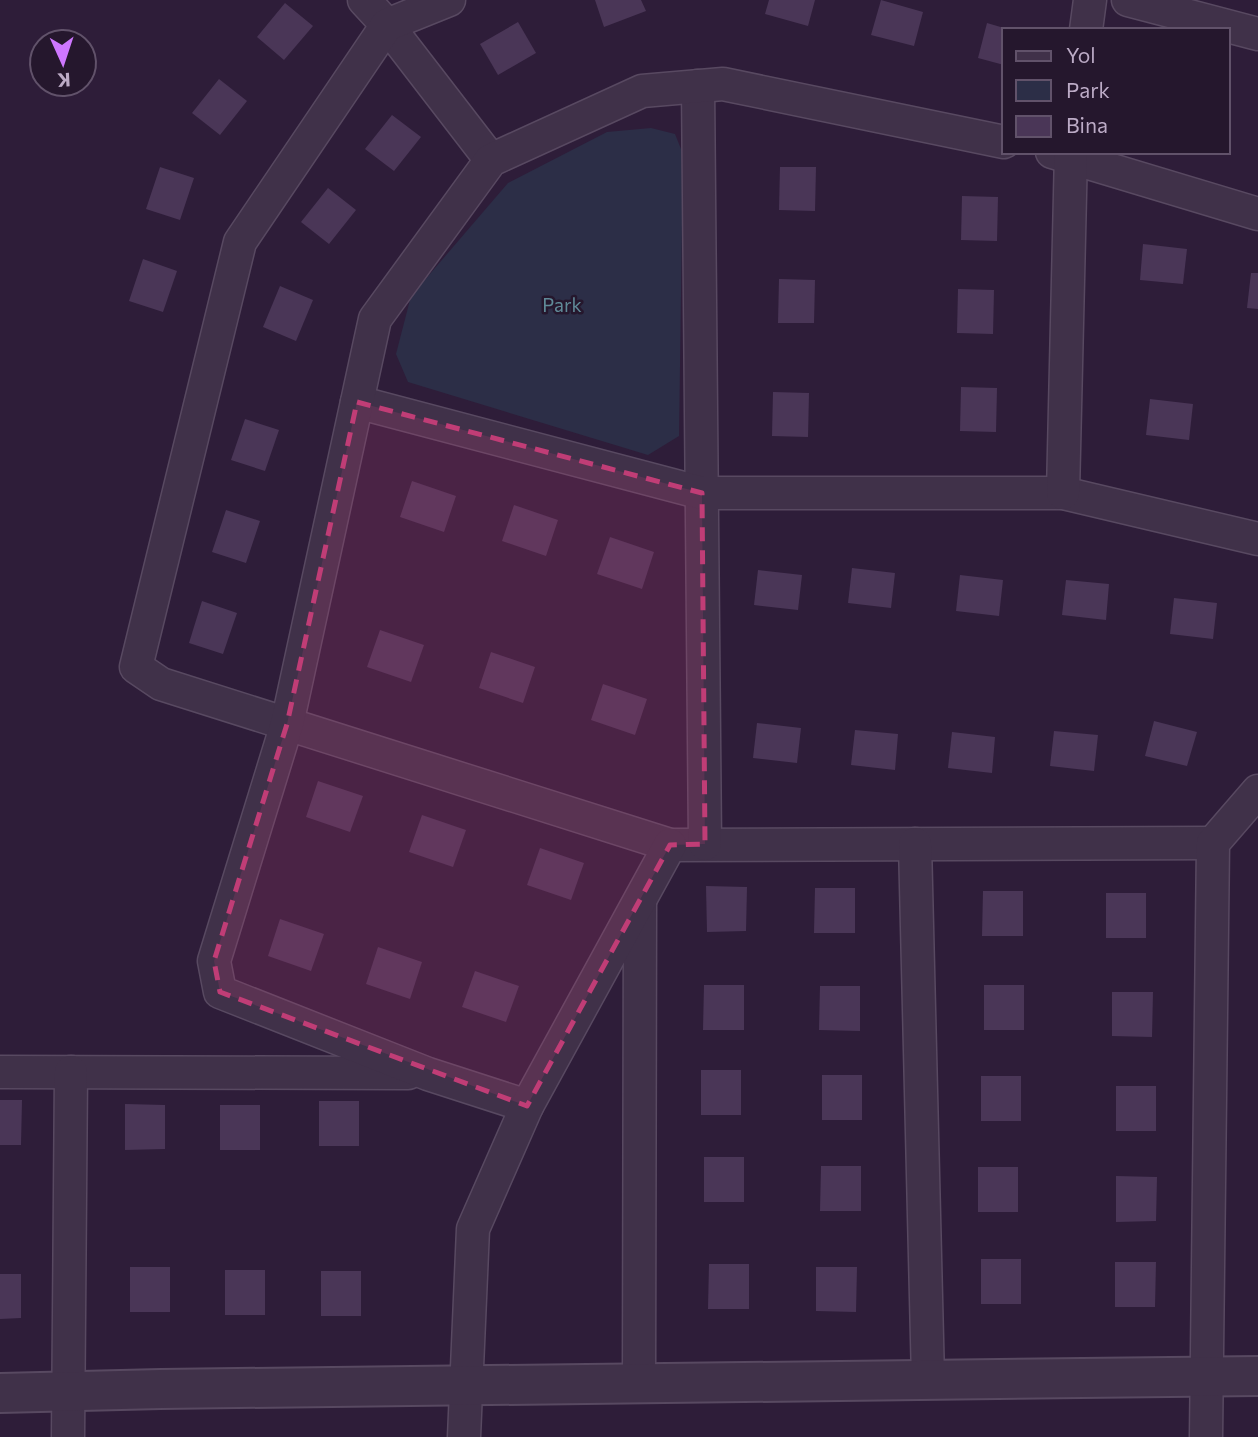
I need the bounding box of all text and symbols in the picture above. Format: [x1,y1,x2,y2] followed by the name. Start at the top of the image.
[28,28,98,98] north arrow
[1002,28,1230,154] legend
[1066,42,1096,67] text: Yol
[57,69,71,92] text: K
[1066,77,1110,102] text: Park
[1066,112,1108,137] text: Bina
[542,293,582,316] park label: Park

